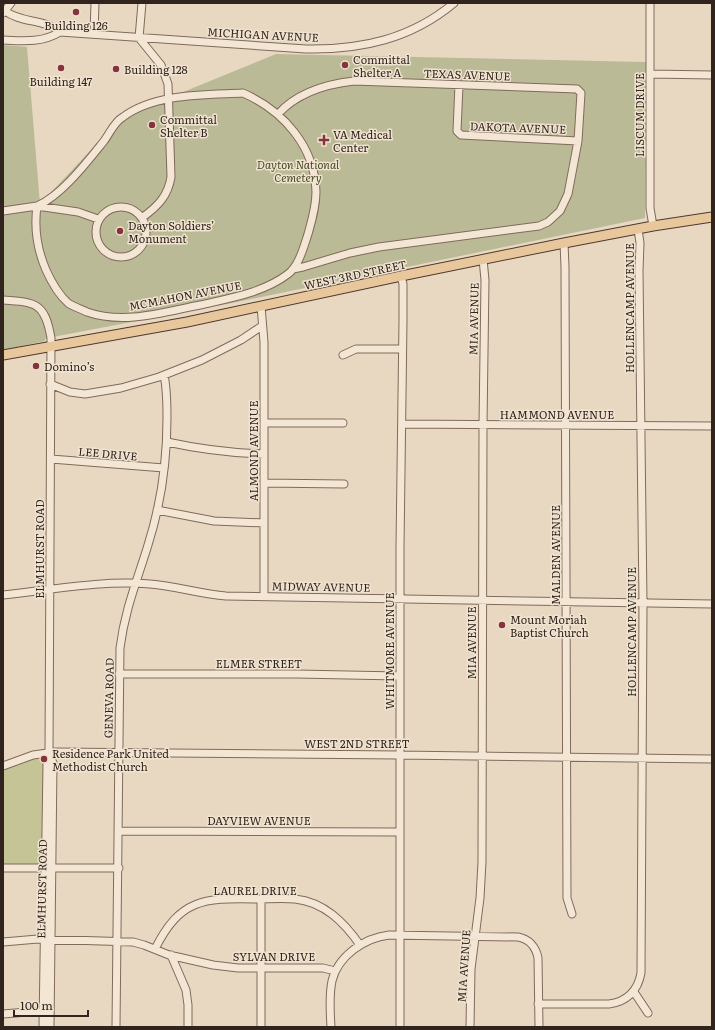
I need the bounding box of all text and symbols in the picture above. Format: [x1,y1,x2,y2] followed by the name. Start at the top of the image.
[71,7,81,17] marker: Building 126
[44,17,108,33] place label: Building 126
[207,23,319,45] street label: MICHIGAN AVENUE
[353,51,410,80] place label: Committal Shelter A
[340,60,350,70] marker: Committal Shelter A
[124,61,188,77] place label: Building 128
[56,63,66,73] marker: Building 147
[111,64,121,74] marker: Building 128
[423,64,511,84] street label: TEXAS AVENUE
[30,73,93,89] place label: Building 147
[631,73,647,157] street label: LISCUM DRIVE
[160,111,217,140] place label: Committal Shelter B
[470,117,566,137] street label: DAKOTA AVENUE
[147,120,157,130] marker: Committal Shelter B
[333,126,392,155] place label: VA Medical Center
[318,134,330,146] marker: VA Medical Center
[257,156,340,185] park label: Dayton National Cemetery
[128,217,214,246] place label: Dayton Soldiers’ Monument
[115,226,125,236] marker: Dayton Soldiers’ Monument
[621,243,637,373] street label: HOLLENCAMP AVENUE
[302,255,408,293] street label: WEST 3RD STREET
[128,276,242,314] street label: MCMAHON AVENUE
[464,282,482,356] street label: MIA AVENUE
[44,358,94,374] place label: Domino’s
[31,361,41,371] marker: Domino’s
[245,400,261,502] street label: ALMOND AVENUE
[500,406,614,422] street label: HAMMOND AVENUE
[78,442,138,464] street label: LEE DRIVE
[31,499,47,599] street label: ELMHURST ROAD
[547,505,563,605] street label: MALDEN AVENUE
[623,567,639,697] street label: HOLLENCAMP AVENUE
[272,577,370,595] street label: MIDWAY AVENUE
[381,592,397,710] street label: WHITMORE AVENUE
[463,607,479,679] street label: MIA AVENUE
[510,611,589,640] place label: Mount Moriah Baptist Church
[497,620,507,630] marker: Mount Moriah Baptist Church
[216,655,302,671] street label: ELMER STREET
[99,658,117,738] street label: GENEVA ROAD
[304,735,410,751] street label: WEST 2ND STREET
[52,745,169,774] place label: Residence Park United Methodist Church
[39,754,49,764] marker: Residence Park United Methodist Church
[207,812,311,828] street label: DAYVIEW AVENUE
[32,839,50,939] street label: ELMHURST ROAD
[213,882,297,898] street label: LAUREL DRIVE
[452,929,474,1003] street label: MIA AVENUE
[233,948,315,964] street label: SYLVAN DRIVE
[14,992,88,1018] scale bar
[20,996,53,1014] text: 100 m

